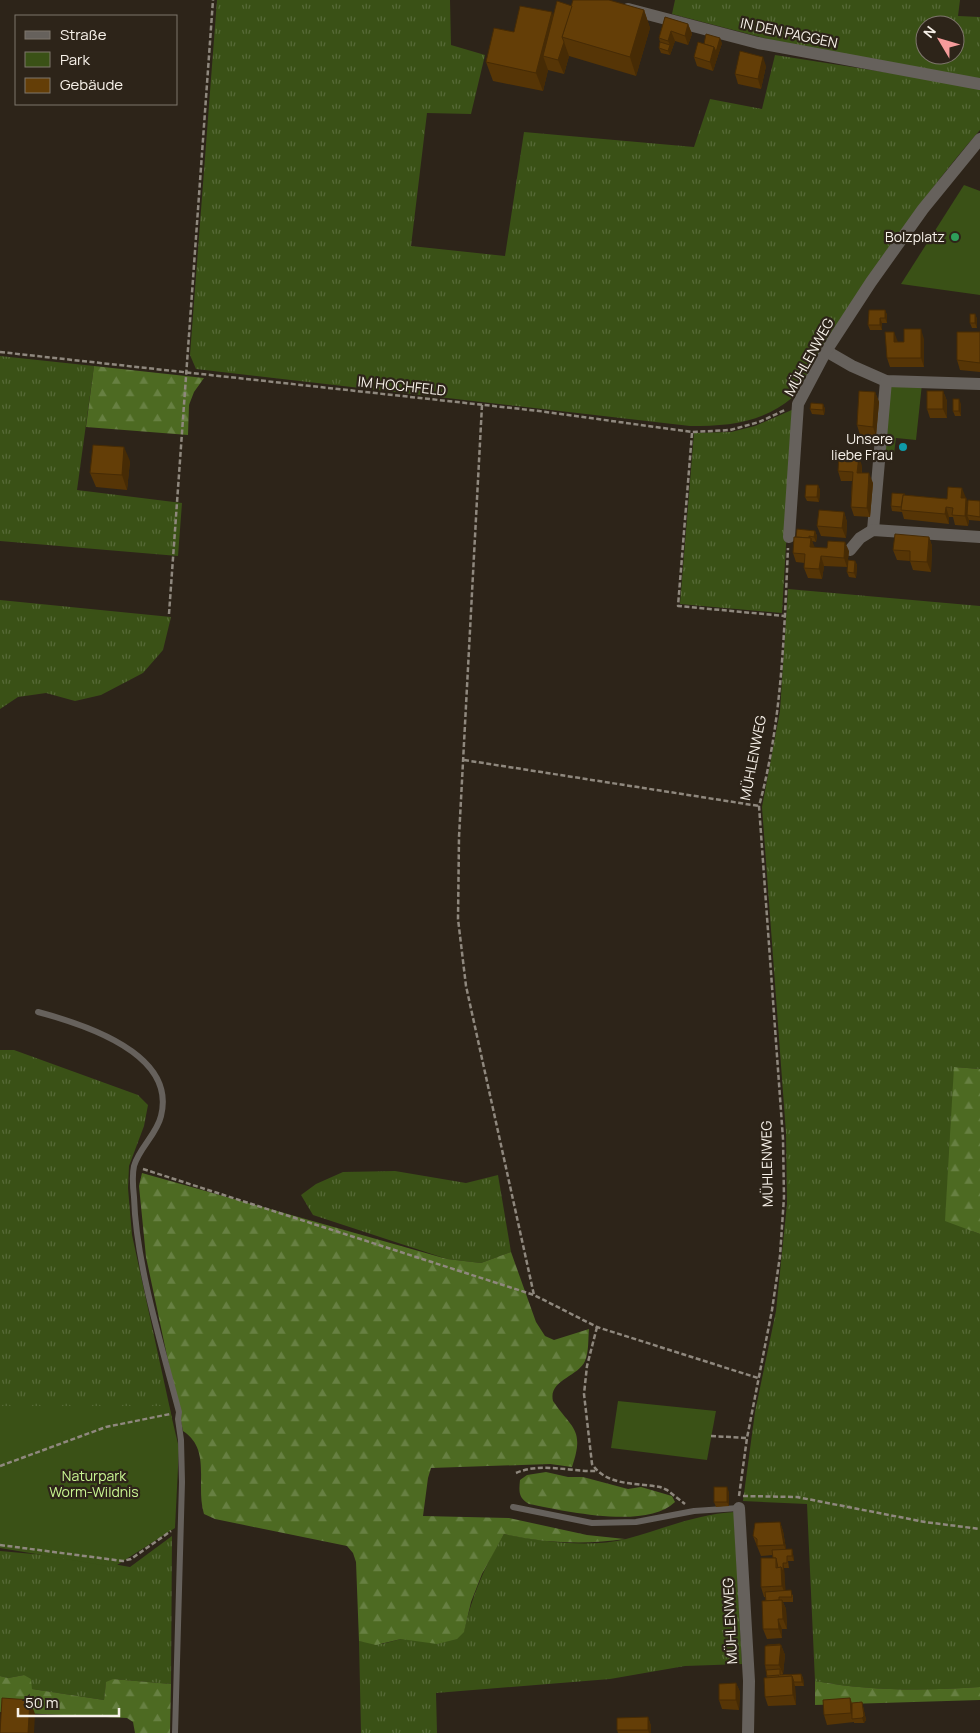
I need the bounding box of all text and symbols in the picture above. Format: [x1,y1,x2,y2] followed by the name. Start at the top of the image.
[739,13,840,52] street label: IN DEN PAGGEN
[15,15,178,105] legend
[915,15,965,65] north arrow
[919,22,940,42] text: N
[60,24,107,45] text: Straße
[60,49,90,70] text: Park
[60,74,123,95] text: Gebäude
[885,227,945,246] place label: Bolzplatz
[949,231,961,243] marker: Bolzplatz
[779,314,838,399] street label: MÜHLENWEG
[357,371,447,400] street label: IM HOCHFELD
[831,429,893,464] place label: Unsere liebe Frau
[897,441,909,453] marker: Unsere liebe Frau
[735,714,770,802] street label: MÜHLENWEG
[756,1121,777,1207] street label: MÜHLENWEG
[49,1466,139,1501] park label: Naturpark Worm-Wildnis
[718,1577,741,1665] street label: MÜHLENWEG
[18,1686,119,1718] scale bar
[25,1692,59,1713] text: 50 m

